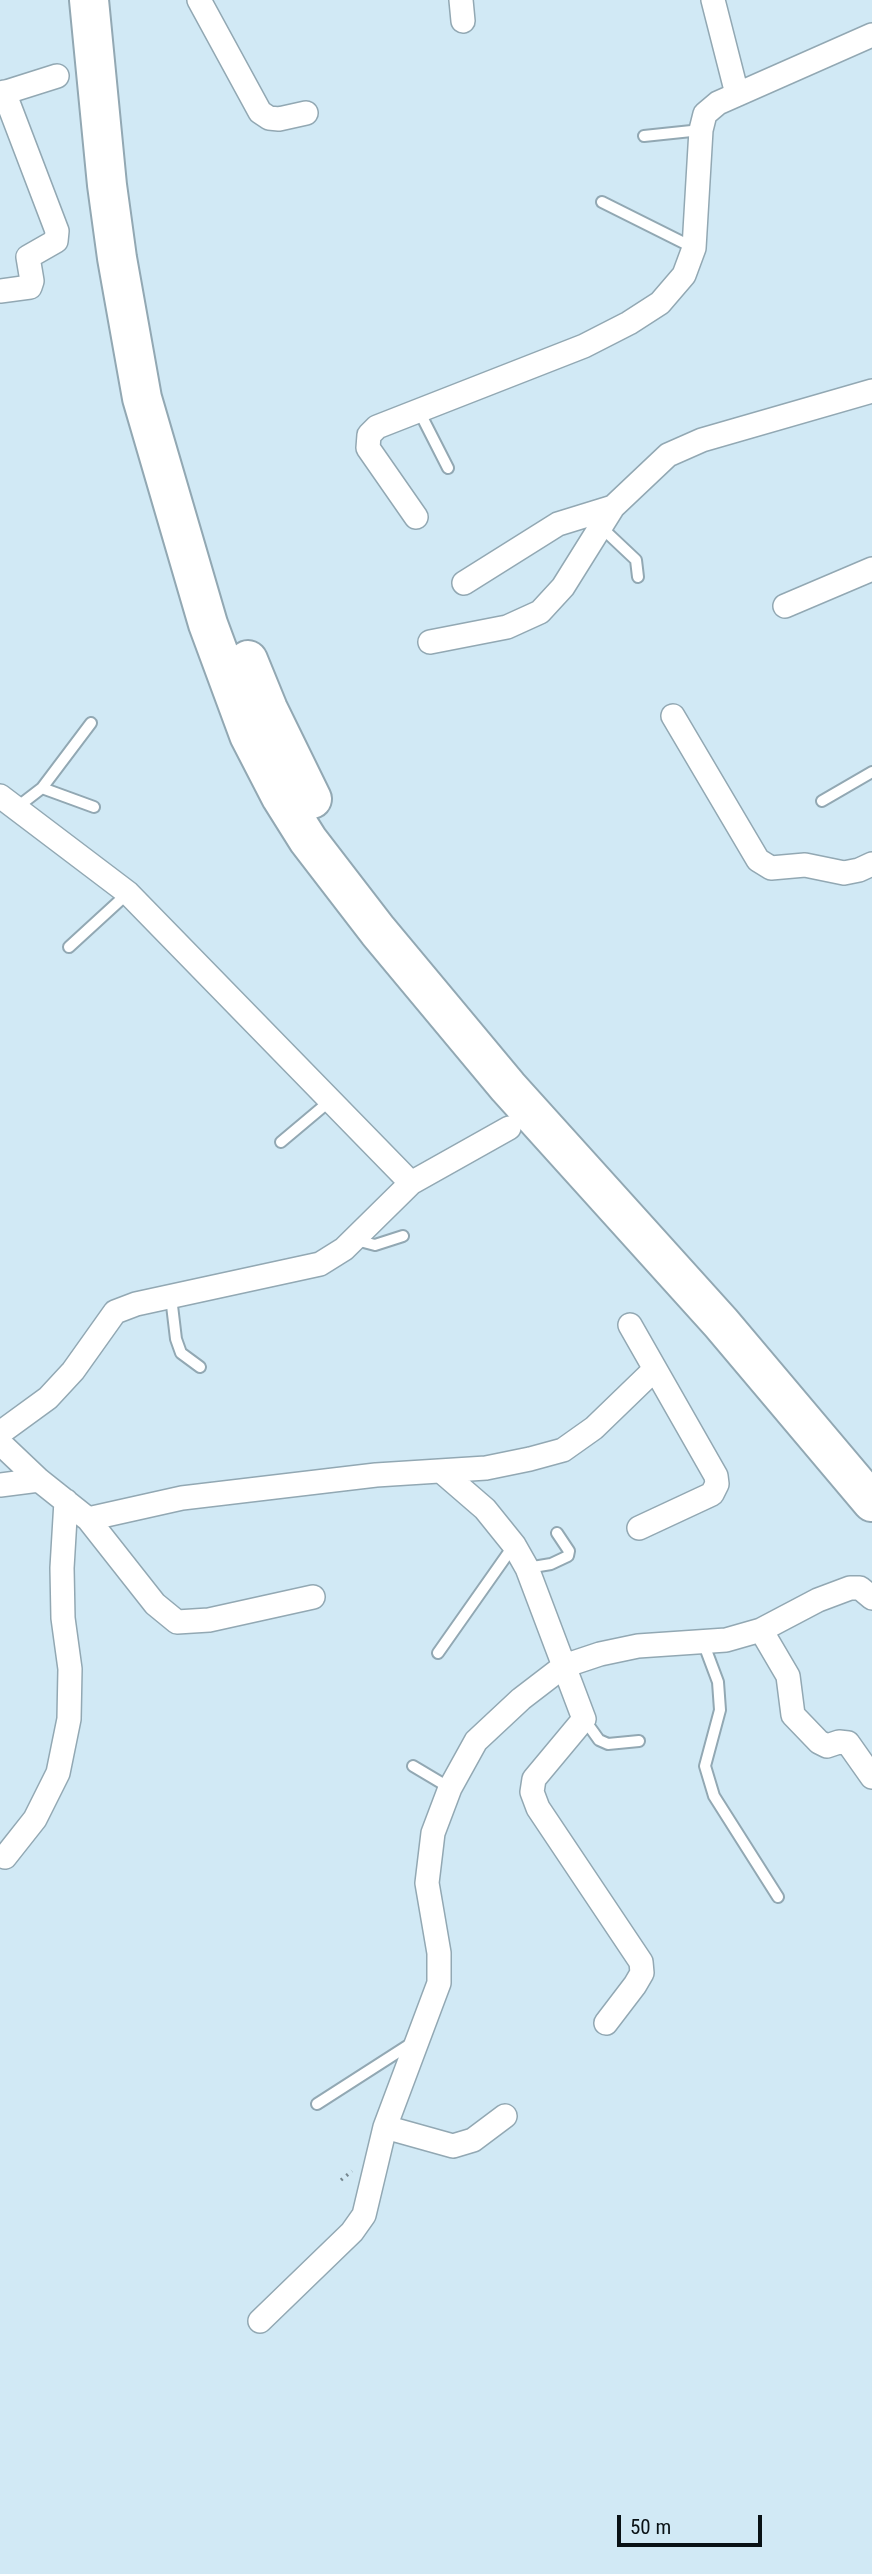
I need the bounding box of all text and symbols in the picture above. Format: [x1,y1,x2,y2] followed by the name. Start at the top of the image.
[620,2500,765,2544] scale bar
[630,2515,671,2539] text: 50 m

